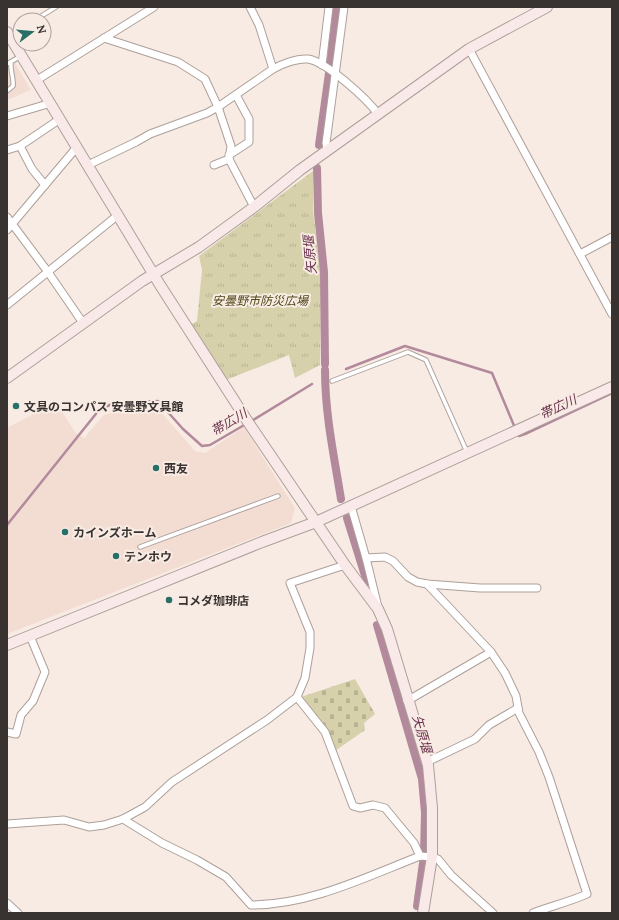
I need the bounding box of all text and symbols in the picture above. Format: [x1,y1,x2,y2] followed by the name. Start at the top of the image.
[12,12,52,52] north arrow
[34,23,50,36] text: N
[300,233,320,275] water label: 矢原堰
[212,293,310,308] park label: 安曇野市防災広場
[537,390,581,423] water label: 帯広川
[24,399,183,414] place label: 文具のコンパス 安曇野文具館
[11,401,21,411] marker: 文具のコンパス 安曇野文具館
[208,404,252,439] water label: 帯広川
[164,461,188,476] place label: 西友
[151,463,161,473] marker: 西友
[73,525,156,540] place label: カインズホーム
[60,527,70,537] marker: カインズホーム
[124,549,172,564] place label: テンホウ
[111,551,121,561] marker: テンホウ
[177,593,249,608] place label: コメダ珈琲店
[164,595,174,605] marker: コメダ珈琲店
[408,713,436,757] water label: 矢原堰

